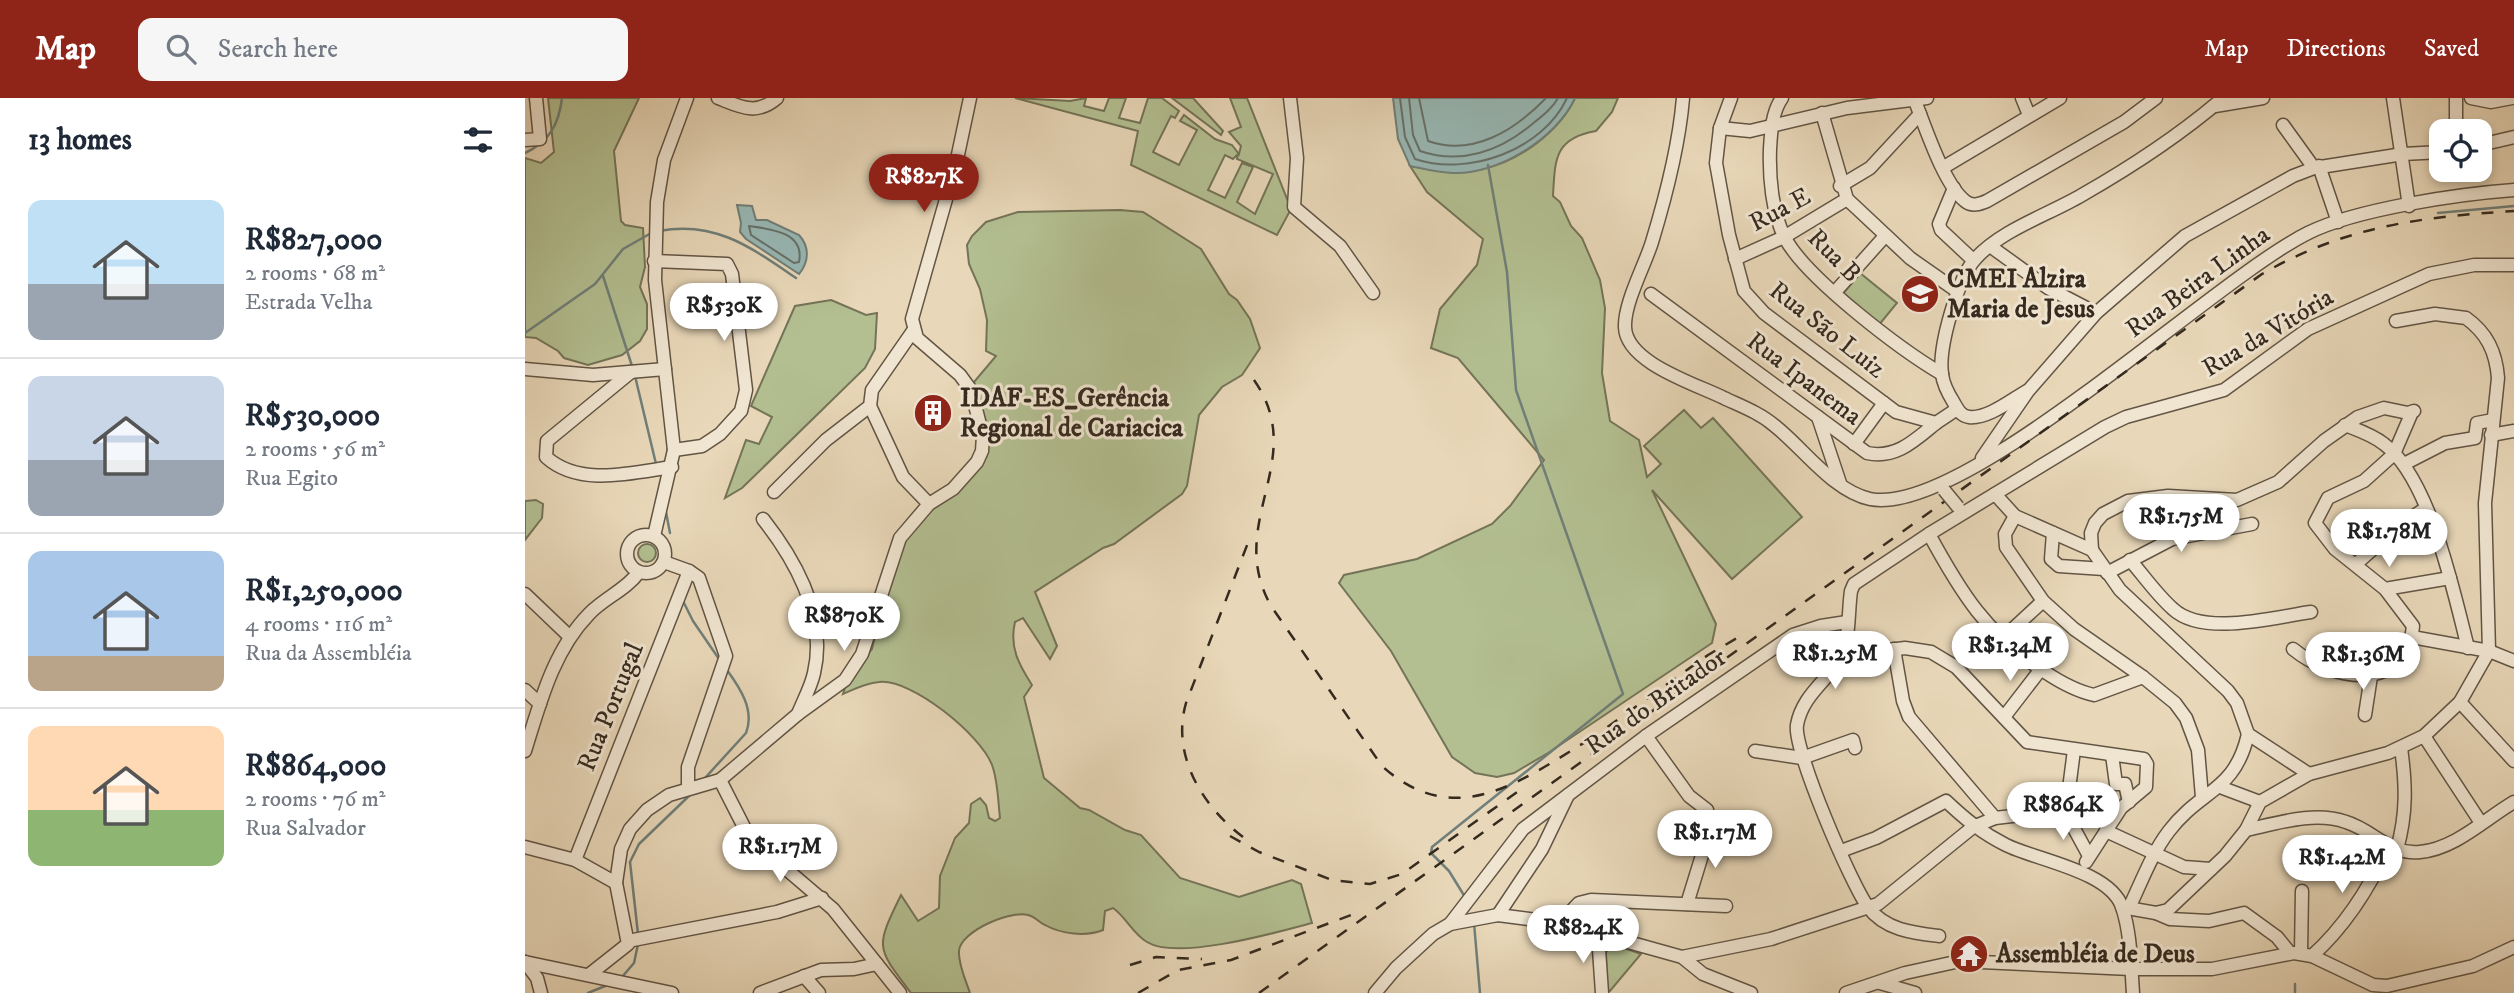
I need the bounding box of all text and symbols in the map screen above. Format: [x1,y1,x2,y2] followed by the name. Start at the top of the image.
[138,18,628,81] search box
[35,29,96,70] text: Map
[162,30,200,68] icon: search
[218,33,338,66] text: Search here
[2204,34,2249,64] text: Map
[2287,34,2386,64] text: Directions
[2424,34,2479,64] text: Saved
[2429,119,2492,182] map controls
[2429,119,2492,182] button: locate
[459,121,497,159] icon: filters
[28,122,132,159] text: 13 homes
[867,155,981,214] pin: R$827K
[885,162,963,191] text: R$827K
[1744,180,1816,240] street label: Rua E
[2119,219,2277,345] street label: Rua Beira Linha
[245,222,382,259] text: R$827,000
[1800,222,1868,290] street label: Rua B
[84,228,168,312] icon: home
[245,259,385,288] text: 2 rooms · 68 m²
[1947,263,2095,326] place label: CMEI Alzira Maria de Jesus
[1899,273,1941,315] school or university icon: CMEI Alzira Maria de Jesus
[1762,274,1892,386] street label: Rua São Luiz
[2196,281,2340,385] street label: Rua da Vitória
[667,284,781,343] pin: R$530K
[245,288,372,317] text: Estrada Velha
[686,291,762,320] text: R$530K
[1740,325,1868,433] street label: Rua Ipanema
[960,382,1184,445] place label: IDAF-ES_Gerência Regional de Cariacica
[912,392,954,434] building icon: IDAF-ES_Gerência Regional de Cariacica
[245,398,380,435] text: R$530,000
[84,404,168,488] icon: home
[245,435,385,464] text: 2 rooms · 56 m²
[245,464,338,493] text: Rua Egito
[2116,494,2246,554] pin: R$1.75M
[2139,502,2223,531] text: R$1.75M
[2324,510,2454,569] pin: R$1.78M
[2346,517,2432,546] text: R$1.78M
[245,573,403,610] text: R$1,250,000
[84,579,168,663] icon: home
[787,594,901,653] pin: R$870K
[804,601,884,630] text: R$870K
[245,610,392,639] text: 4 rooms · 116 m²
[1945,624,2075,683] pin: R$1.34M
[1968,631,2052,660] text: R$1.34M
[1770,632,1900,691] pin: R$1.25M
[2298,632,2428,692] pin: R$1.36M
[570,638,652,776] street label: Rua Portugal
[245,639,412,668] text: Rua da Assembléia
[1792,639,1878,668] text: R$1.25M
[2321,640,2405,669] text: R$1.36M
[1579,641,1733,763] street label: Rua do Britador
[245,748,386,785] text: R$864,000
[84,754,168,838] icon: home
[2006,782,2120,842] pin: R$864K
[245,785,385,814] text: 2 rooms · 76 m²
[2023,790,2103,819] text: R$864K
[1650,810,1780,870] pin: R$1.17M
[245,814,366,843] text: Rua Salvador
[1673,818,1757,847] text: R$1.17M
[715,824,845,884] pin: R$1.17M
[738,832,822,861] text: R$1.17M
[2277,836,2407,895] pin: R$1.42M
[2298,843,2386,872] text: R$1.42M
[1526,906,1640,965] pin: R$824K
[1543,913,1623,942] text: R$824K
[1948,933,1990,975] temple icon: Assembléia de Deus
[1995,938,2195,971] place label: Assembléia de Deus

